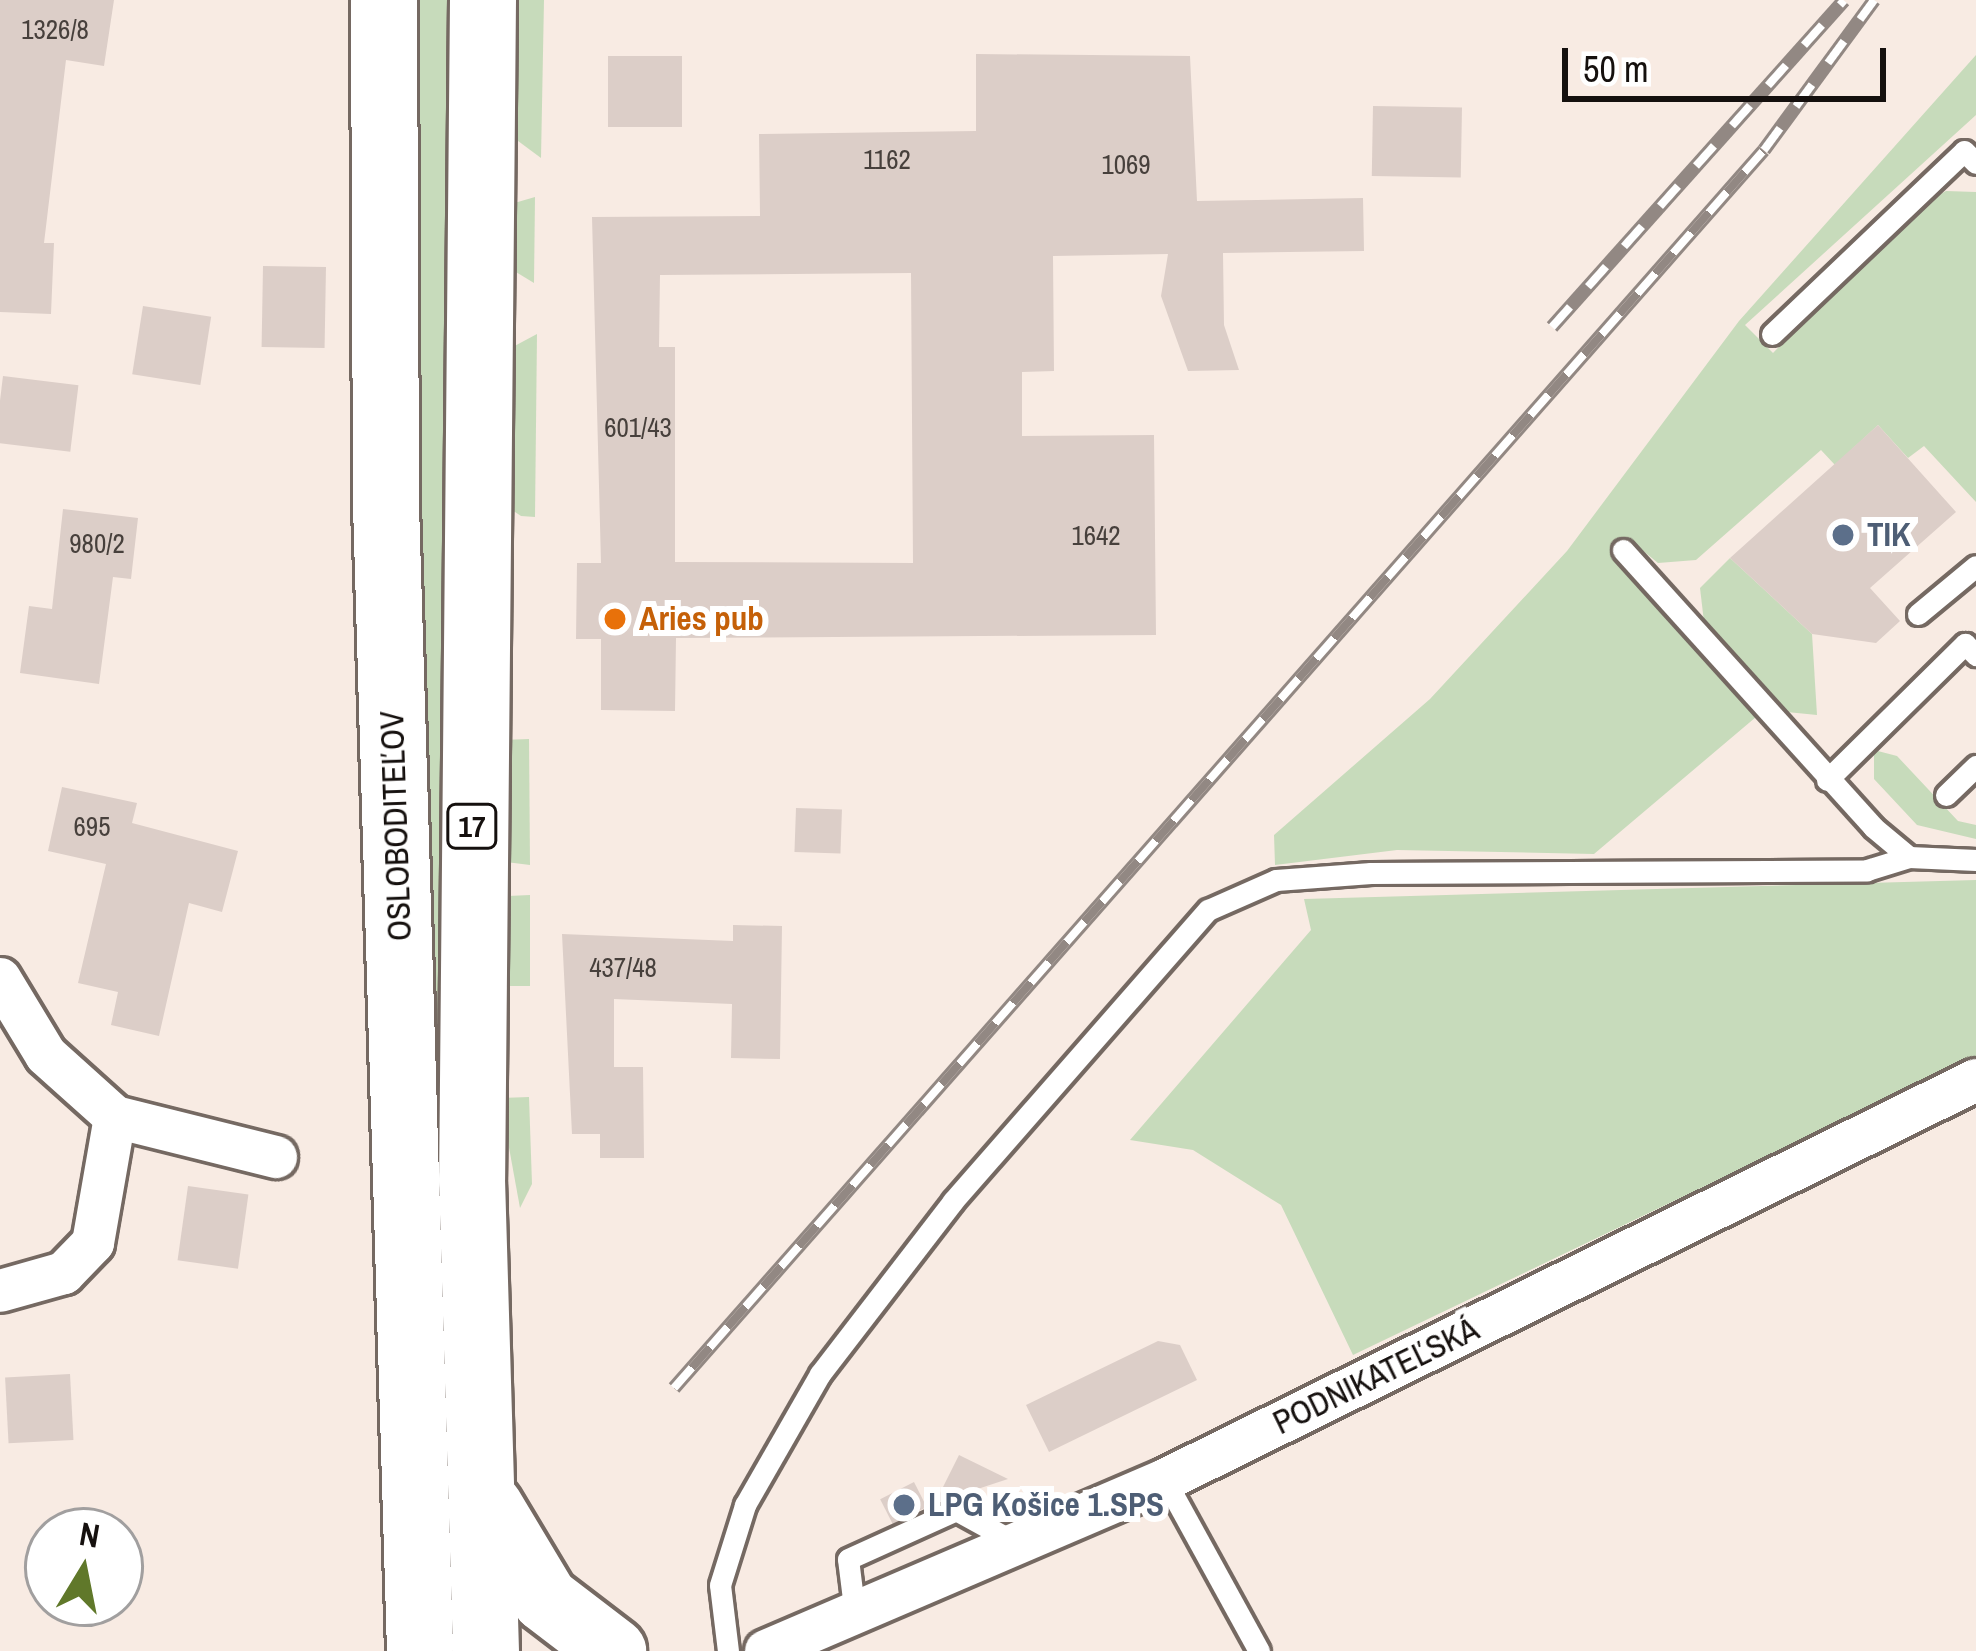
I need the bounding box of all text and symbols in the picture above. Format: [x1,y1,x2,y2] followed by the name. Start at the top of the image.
[21,14,89,46] house number: 1326/8
[1568,24,1892,98] scale bar
[1583,45,1649,93] text: 50 m
[863,144,911,176] house number: 1162
[1101,149,1151,181] house number: 1069
[604,412,672,444] house number: 601/43
[1867,515,1911,555] place label: TIK
[1071,520,1121,552] house number: 1642
[1830,522,1856,548] marker: TIK
[69,528,125,560] house number: 980/2
[639,599,764,639] place label: Aries pub
[602,606,628,632] marker: Aries pub
[372,710,420,942] street label: OSLOBODITEĽOV
[445,802,499,850] road number: 17
[74,811,110,843] house number: 695
[589,952,657,984] house number: 437/48
[1267,1309,1485,1443] street label: PODNIKATEĽSKÁ
[928,1485,1164,1525] place label: LPG Košice 1.SPS
[891,1492,917,1518] marker: LPG Košice 1.SPS
[24,1507,144,1627] north arrow
[76,1511,103,1558] text: N

